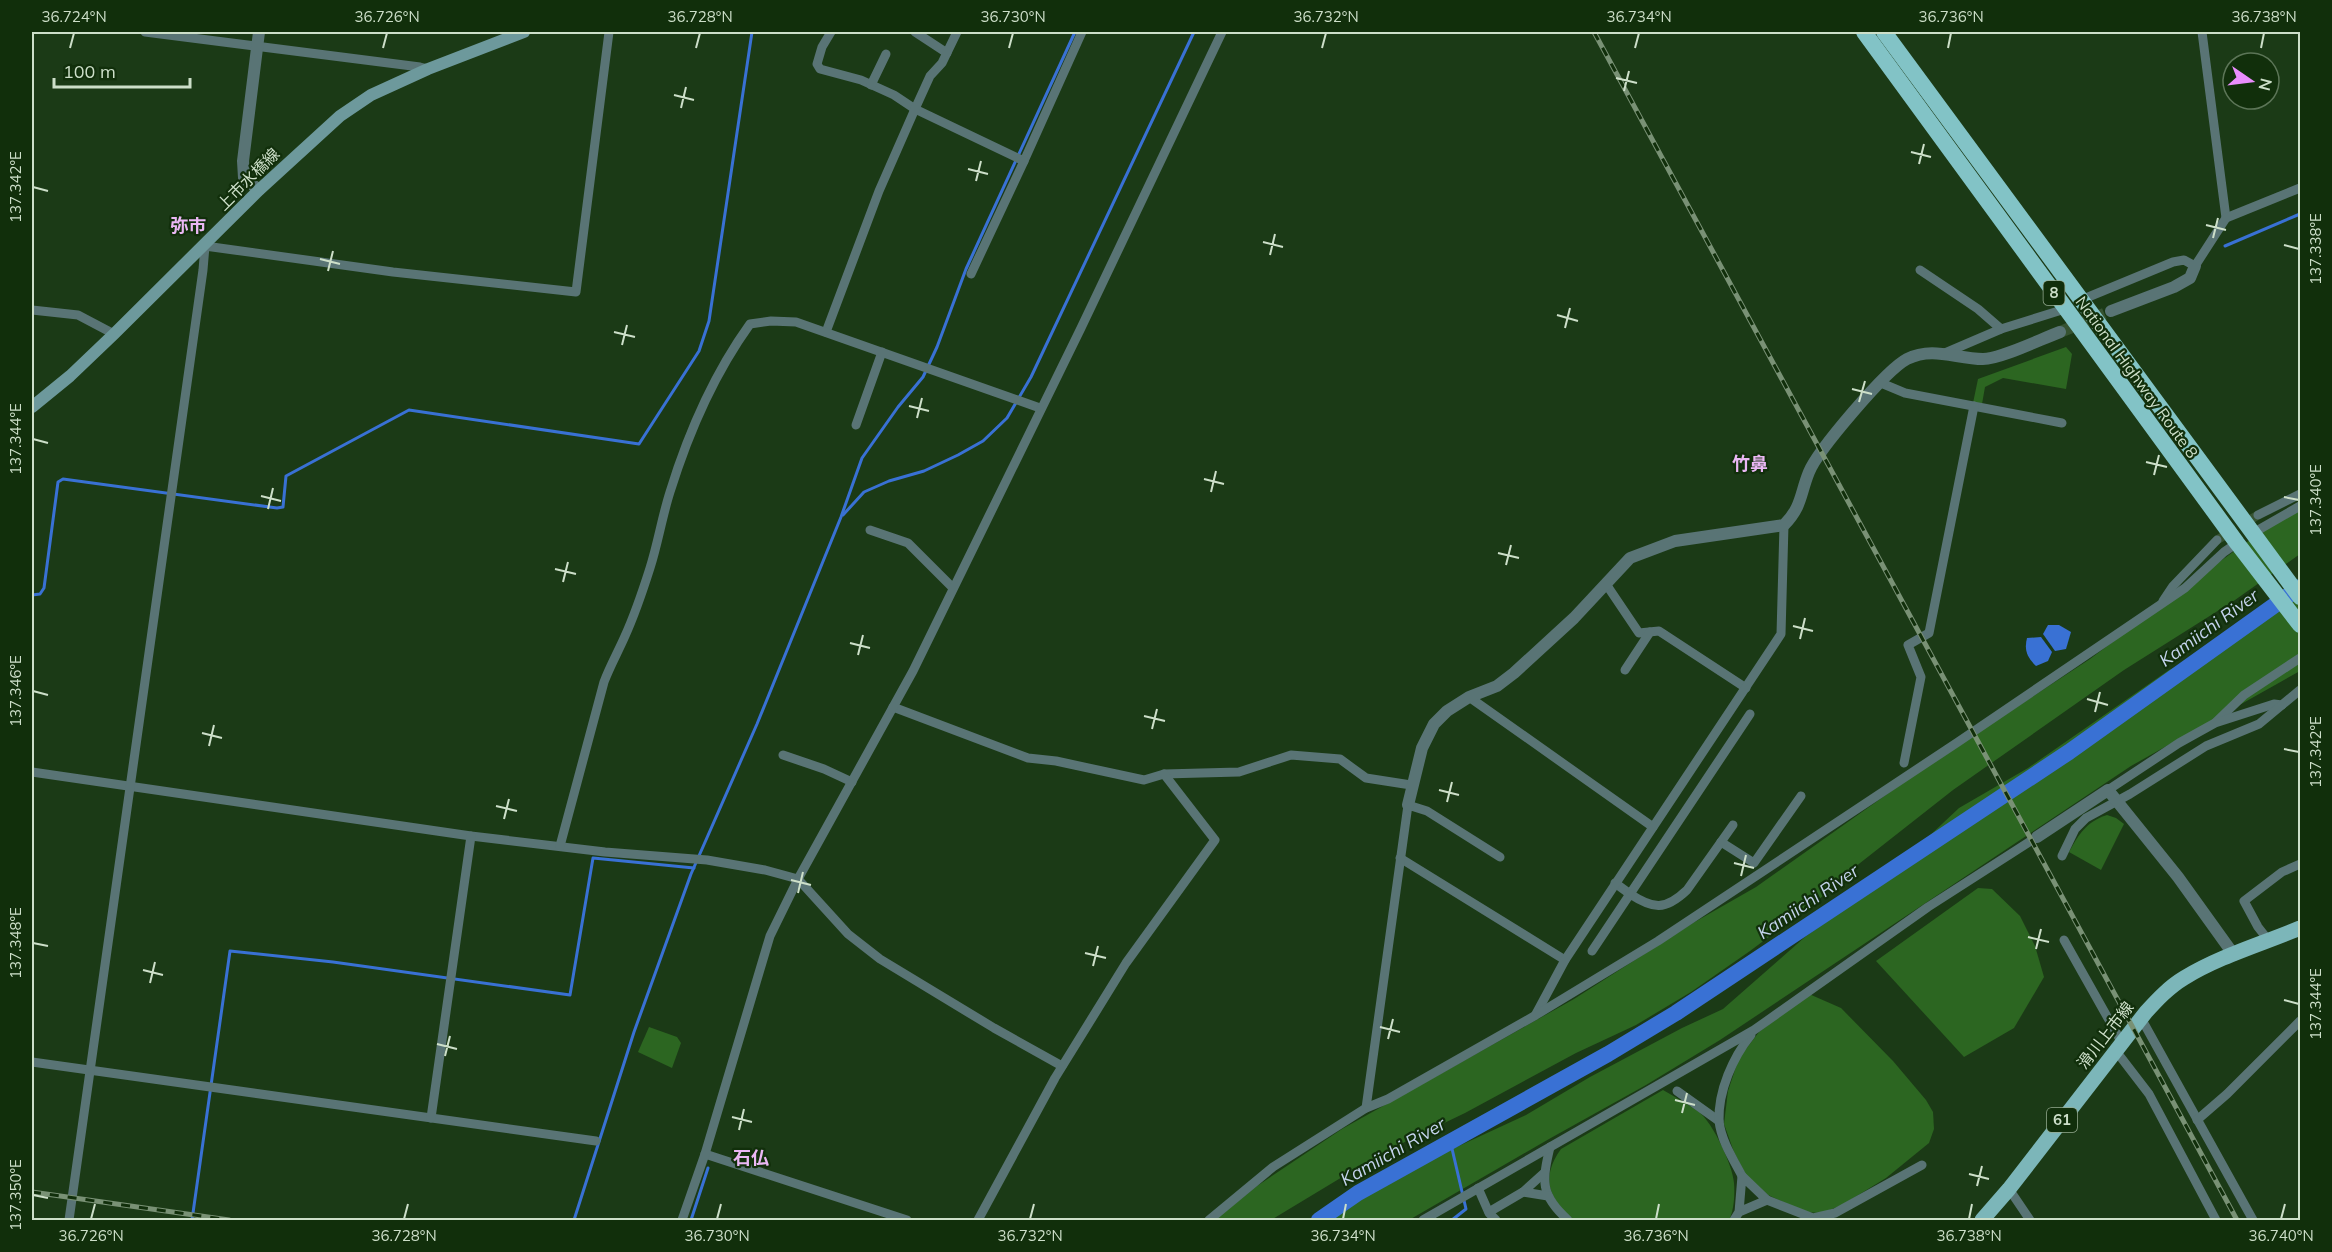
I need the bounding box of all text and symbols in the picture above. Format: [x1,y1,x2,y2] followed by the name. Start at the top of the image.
[41,7,107,26] text: 36.724°N
[354,7,420,26] text: 36.726°N
[667,7,733,26] text: 36.728°N
[980,7,1046,26] text: 36.730°N
[1293,7,1359,26] text: 36.732°N
[1606,7,1672,26] text: 36.734°N
[1918,7,1984,26] text: 36.736°N
[2231,7,2297,26] text: 36.738°N
[54,51,190,89] scale bar
[2221,51,2281,111] north arrow
[63,60,116,83] text: 100 m
[2254,76,2277,93] text: N
[213,144,283,214] street label: 上市水橋線
[6,151,25,223] text: 137.342°E
[2306,213,2325,285] text: 137.338°E
[170,214,206,237] district label: 弥市
[2044,281,2064,305] road number: 8
[2072,292,2202,462] street label: National Highway Route 8
[6,403,25,475] text: 137.344°E
[1732,452,1768,475] district label: 竹鼻
[2306,464,2325,536] text: 137.340°E
[2154,583,2264,671] water label: Kamiichi River
[6,655,25,727] text: 137.346°E
[2306,716,2325,788] text: 137.342°E
[1753,858,1864,944] water label: Kamiichi River
[6,907,25,979] text: 137.348°E
[2306,968,2325,1040] text: 137.344°E
[2072,997,2138,1073] street label: 滑川上市線
[2047,1108,2077,1132] road number: 61
[1336,1111,1451,1191] water label: Kamiichi River
[733,1146,769,1169] district label: 石仏
[6,1159,25,1231] text: 137.350°E
[58,1226,124,1245] text: 36.726°N
[371,1226,437,1245] text: 36.728°N
[684,1226,750,1245] text: 36.730°N
[997,1226,1063,1245] text: 36.732°N
[1310,1226,1376,1245] text: 36.734°N
[1623,1226,1689,1245] text: 36.736°N
[1936,1226,2002,1245] text: 36.738°N
[2248,1226,2314,1245] text: 36.740°N

